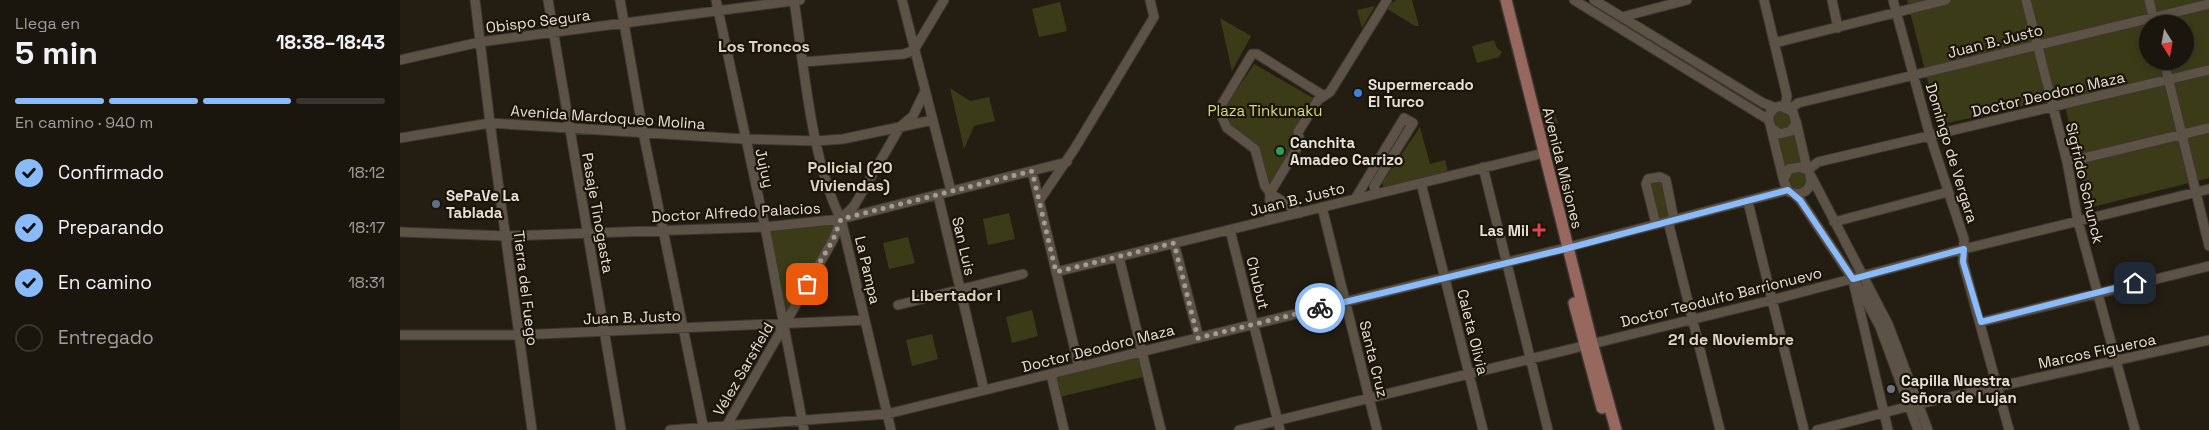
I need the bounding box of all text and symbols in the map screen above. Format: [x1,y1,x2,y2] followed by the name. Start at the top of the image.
[485,5,592,37] street label: Obispo Segura
[15,13,80,34] text: Llega en
[2139,15,2194,70] north arrow
[2139,15,2194,70] map controls
[1945,20,2045,62] street label: Juan B. Justo
[276,30,385,55] text: 18:38–18:43
[15,33,98,73] text: 5 min
[718,36,810,57] district label: Los Troncos
[1969,67,2127,121] street label: Doctor Deodoro Maza
[1368,75,1474,111] place label: Supermercado El Turco
[1922,81,1982,226] street label: Domingo de Vergara
[1352,87,1364,99] marker: Supermercado El Turco
[510,101,706,133] street label: Avenida Mardoqueo Molina
[1207,101,1323,120] park label: Plaza Tinkunaku
[1539,105,1587,231] street label: Avenida Misiones
[15,112,153,133] text: En camino · 940 m
[2062,121,2108,245] street label: Sigfrido Schunck
[1290,133,1403,169] place label: Canchita Amadeo Carrizo
[1274,145,1286,157] marker: Canchita Amadeo Carrizo
[751,146,779,190] street label: Jujuy
[578,151,618,275] street label: Pasaje Tinogasta
[807,157,893,196] district label: Policial (20 Viviendas)
[15,159,43,187] icon: check
[58,160,164,185] text: Confirmado
[348,162,385,183] text: 18:12
[1247,178,1347,220] street label: Juan B. Justo
[446,186,520,222] place label: SePaVe La Tablada
[430,198,442,210] marker: SePaVe La Tablada
[651,198,821,226] street label: Doctor Alfredo Palacios
[15,214,43,242] icon: check
[58,215,164,240] text: Preparando
[948,215,980,277] street label: San Luis
[349,217,385,238] text: 18:17
[1479,221,1529,240] place label: Las Mil
[1533,224,1545,236] marker: Las Mil
[510,229,542,347] street label: Tierra del Fuego
[851,234,885,306] street label: La Pampa
[1242,255,1274,311] street label: Chubut
[2114,262,2156,304] pin
[786,263,828,305] pin
[1618,263,1824,331] street label: Doctor Teodulfo Barrionuevo
[15,269,43,297] icon: check
[2121,269,2149,297] icon: home
[58,270,152,295] text: En camino
[793,270,821,298] icon: bag
[348,272,385,293] text: 18:31
[1295,283,1345,333] courier
[911,285,1001,306] district label: Libertador I
[1453,287,1493,377] street label: Caleta Olivia
[1306,294,1334,322] icon: bike
[583,306,681,328] street label: Juan B. Justo
[709,319,777,419] street label: Vélez Sarsfield
[1355,319,1393,399] street label: Santa Cruz
[1020,320,1177,376] street label: Doctor Deodoro Maza
[58,325,154,350] text: Entregado
[1668,329,1794,350] district label: 21 de Noviembre
[2036,329,2158,373] street label: Marcos Figueroa
[1901,371,2017,407] place label: Capilla Nuestra Señora de Lujan
[1885,383,1897,395] marker: Capilla Nuestra Señora de Lujan

